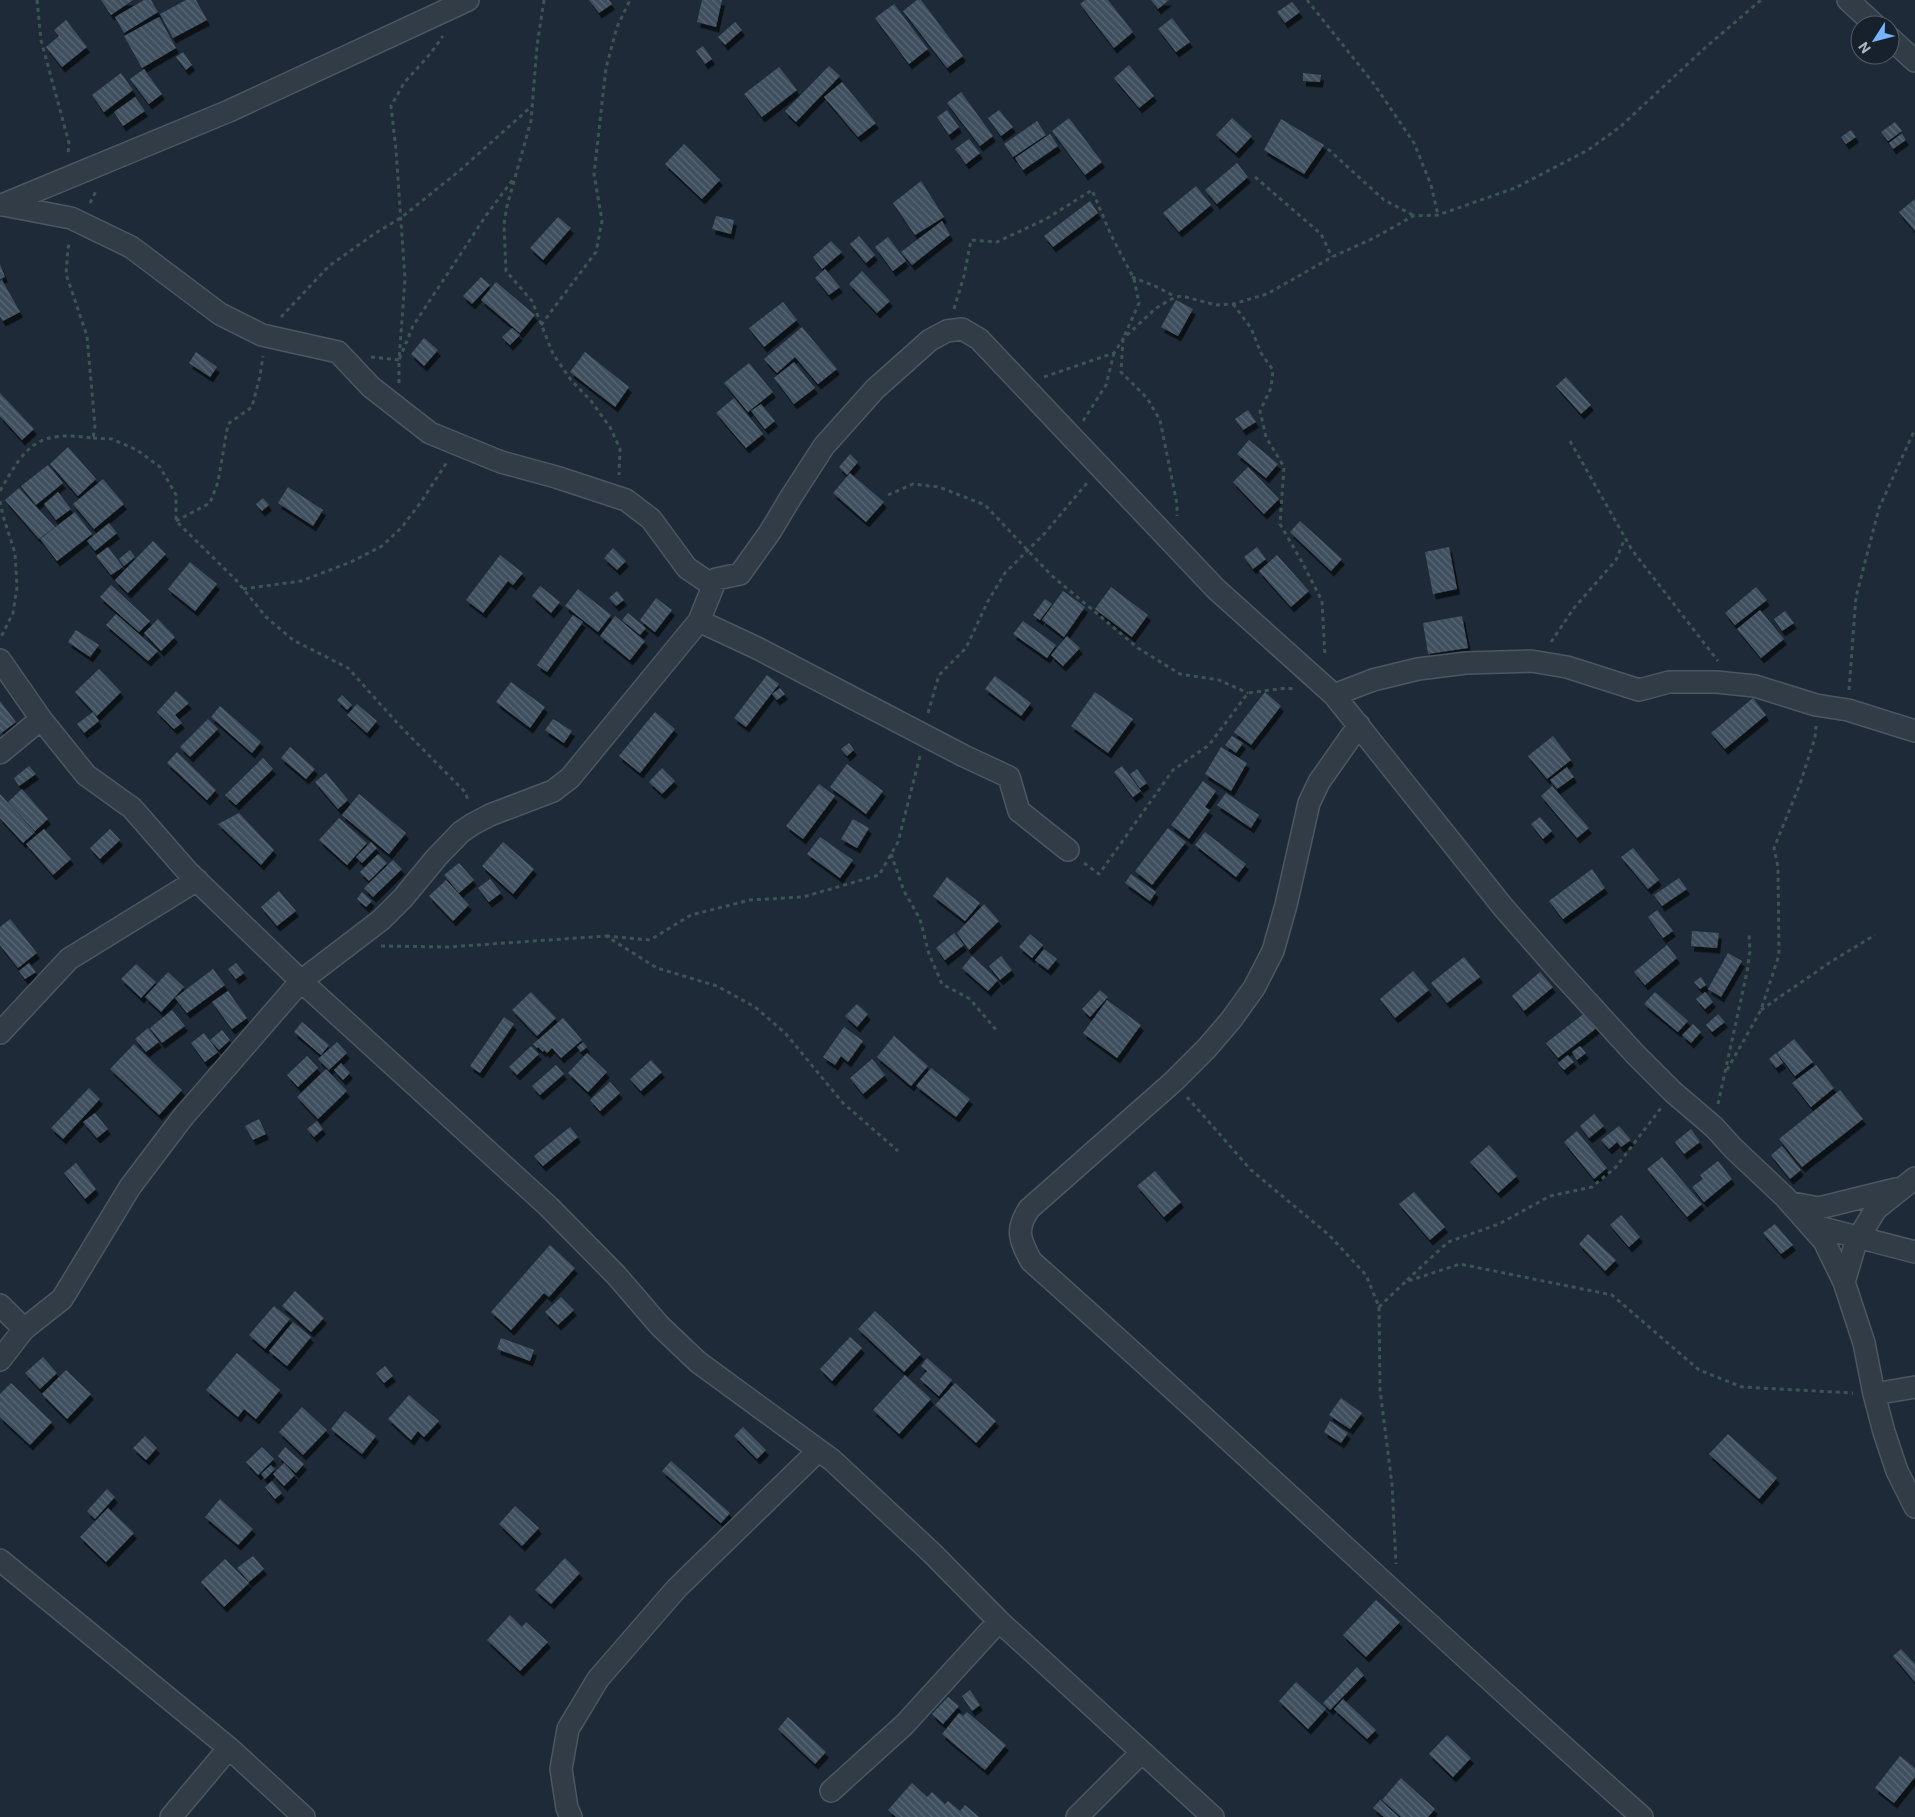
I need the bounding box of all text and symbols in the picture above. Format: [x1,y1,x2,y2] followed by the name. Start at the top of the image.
[1850,15,1900,65] north arrow
[1855,39,1874,56] text: N

